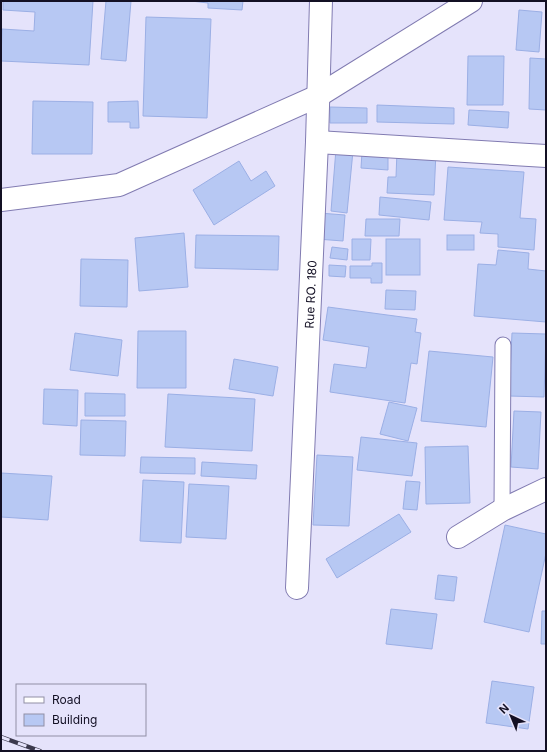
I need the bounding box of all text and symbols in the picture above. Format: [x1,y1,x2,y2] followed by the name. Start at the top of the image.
[301,260,319,329] street label: Rue RO. 180
[16,684,146,736] legend
[52,692,81,707] text: Road
[491,696,531,736] north arrow
[496,701,512,717] text: N
[52,712,97,727] text: Building

